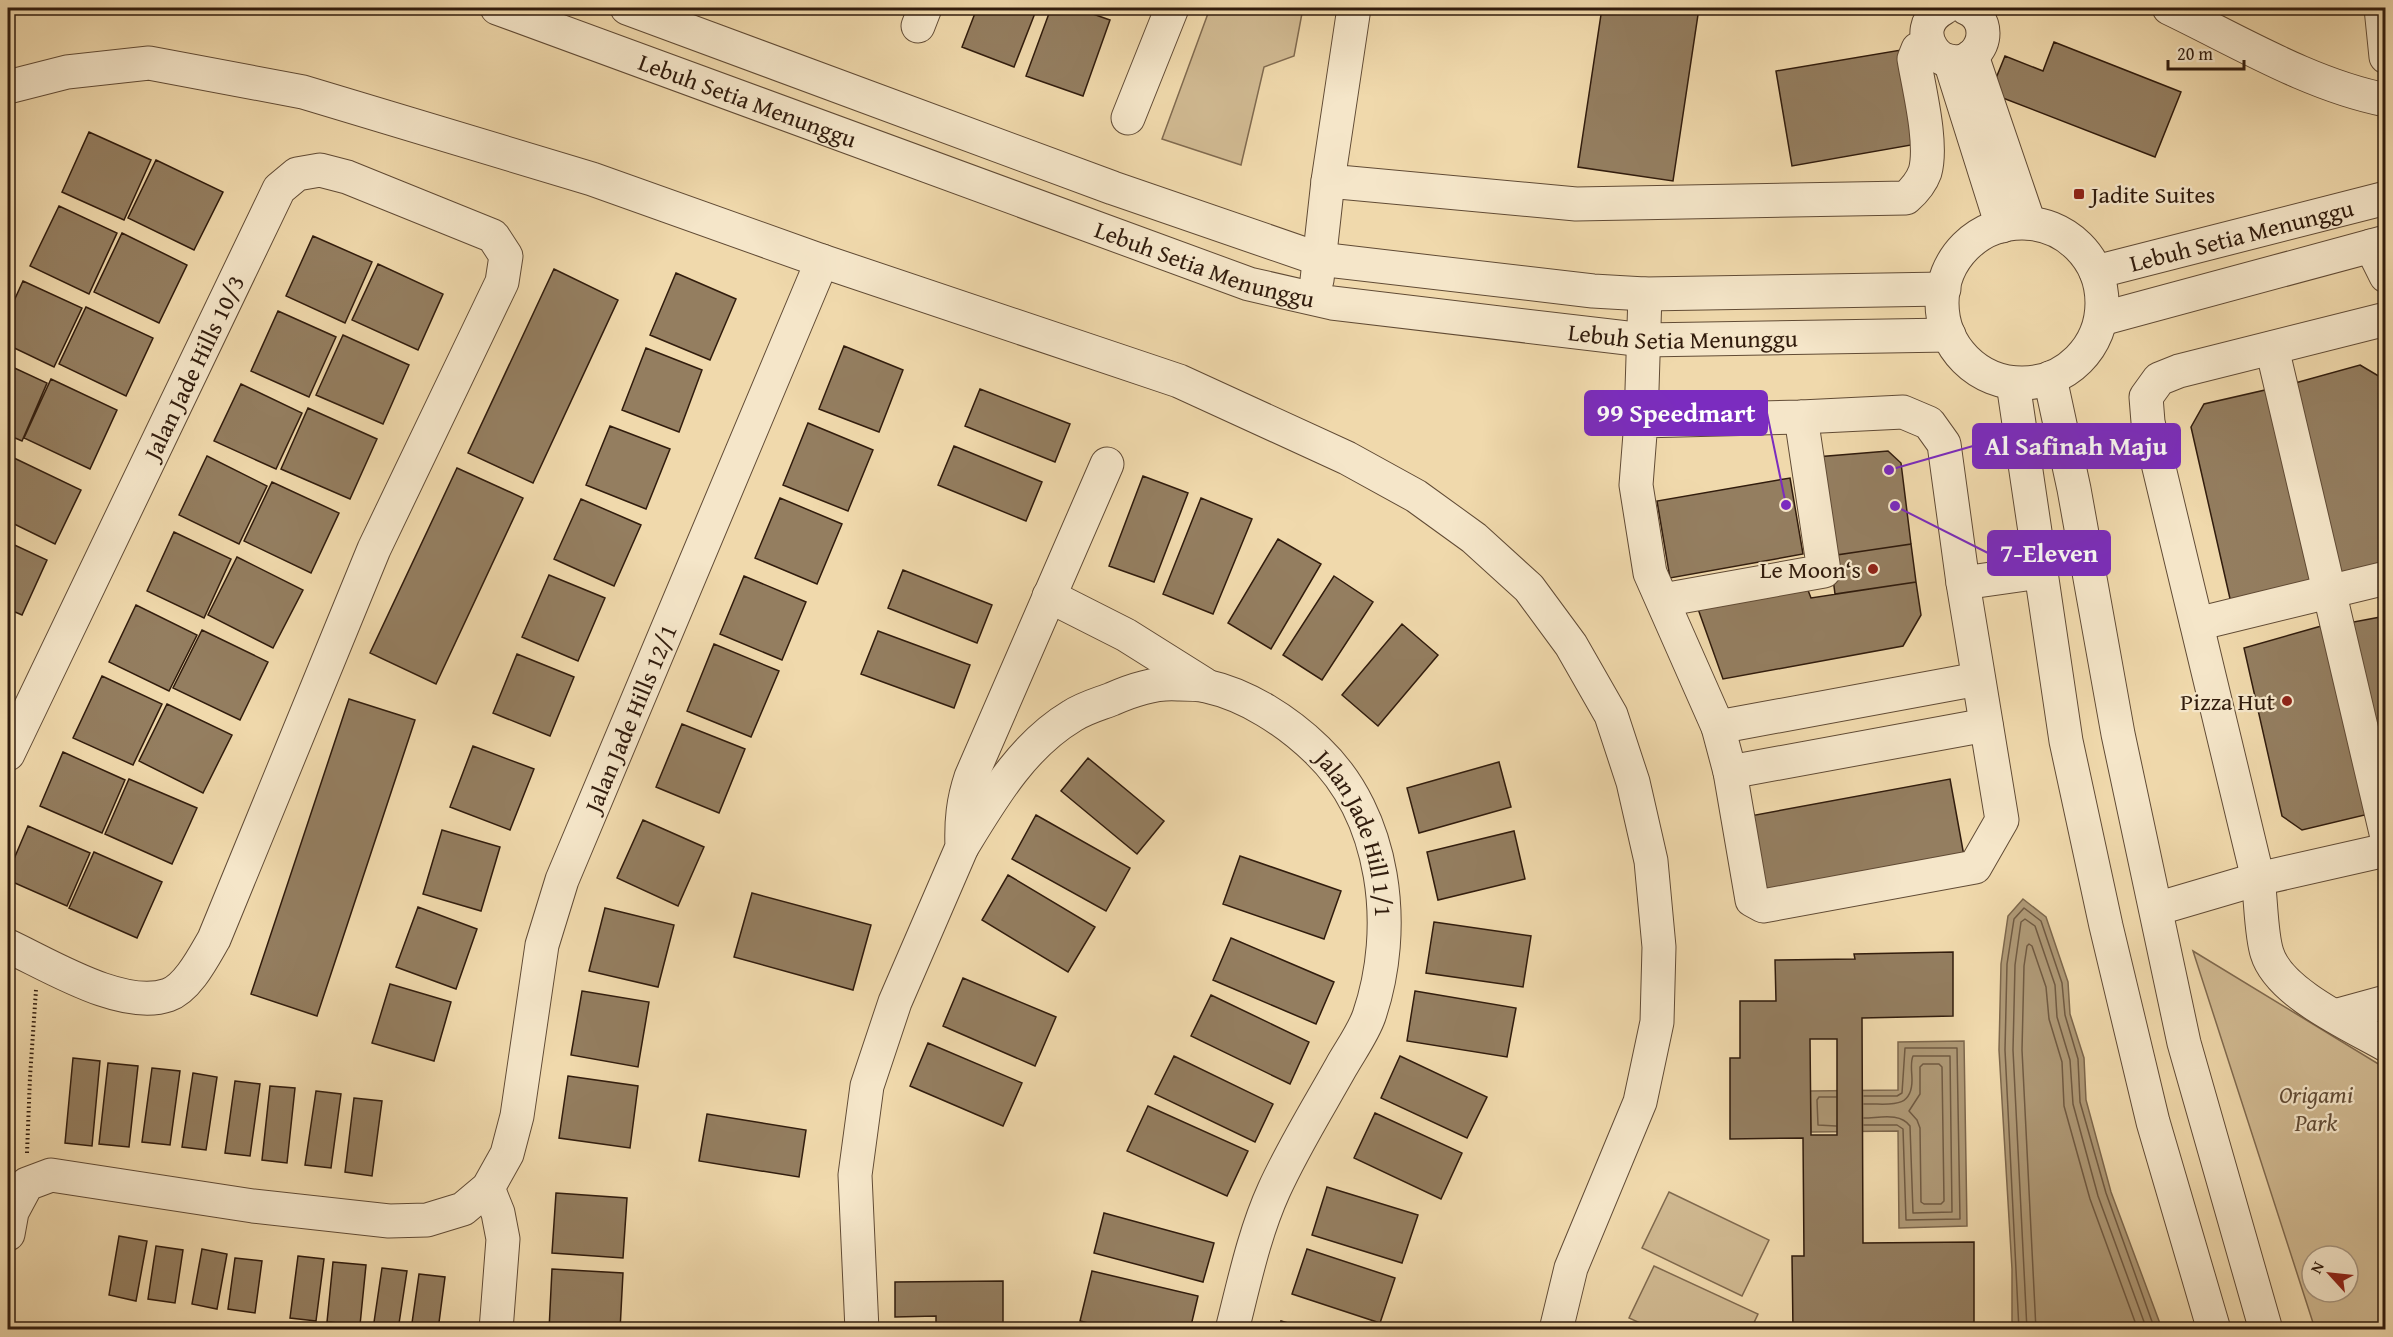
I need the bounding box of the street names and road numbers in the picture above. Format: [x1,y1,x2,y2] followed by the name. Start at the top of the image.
[634,44,862,156] street label: Lebuh Setia Menunggu
[2126,190,2357,280] street label: Lebuh Setia Menunggu
[1090,211,1318,316] street label: Lebuh Setia Menunggu
[133,269,253,468] street label: Jalan Jade Hills 10/3
[1566,314,1798,358] street label: Lebuh Setia Menunggu
[574,619,685,820] street label: Jalan Jade Hills 12/1
[1306,739,1402,918] street label: Jalan Jade Hill 1/1

